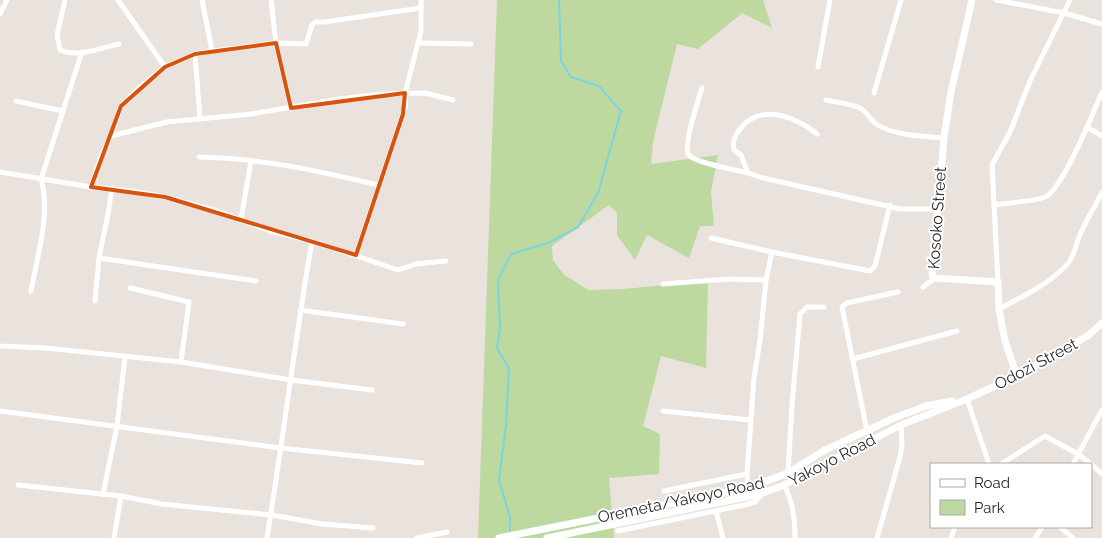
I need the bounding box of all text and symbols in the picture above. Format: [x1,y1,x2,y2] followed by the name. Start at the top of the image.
[924,166,950,270] street label: Kosoko Street
[991,334,1081,394] street label: Odozi Street
[785,430,879,490] street label: Yakoyo Road
[930,463,1092,528] legend
[596,473,766,527] street label: Oremeta/Yakoyo Road
[974,474,1010,492] text: Road
[974,499,1005,517] text: Park

